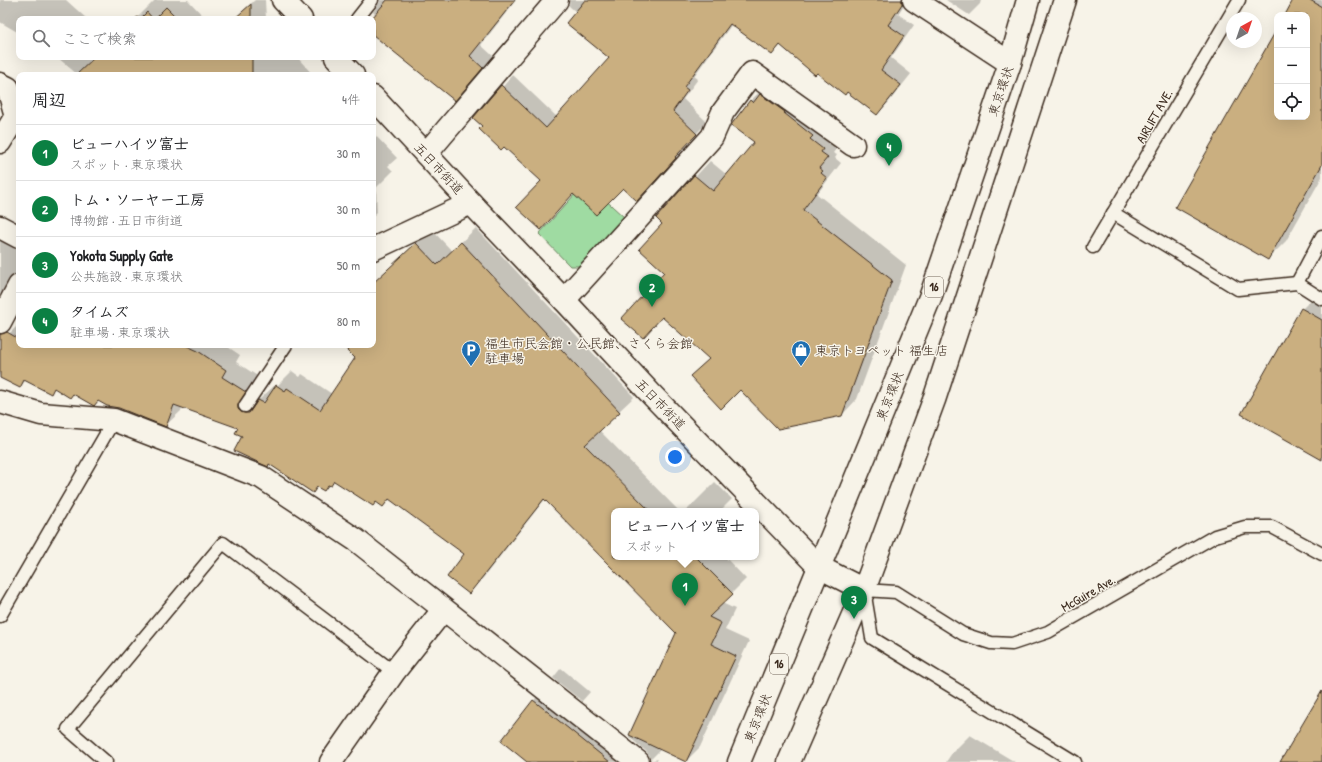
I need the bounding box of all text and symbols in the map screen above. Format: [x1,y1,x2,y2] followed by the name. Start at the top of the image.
[1226,12,1262,48] north arrow
[1274,12,1310,120] map controls
[1274,12,1310,48] button: +
[16,16,376,60] search box
[30,27,52,49] icon: search
[62,28,137,49] text: ここで検索
[1274,48,1310,84] button: −
[983,63,1017,119] street label: 東京環状
[1274,84,1310,120] button: locate
[1131,86,1177,146] street label: AIRLIFT AVE.
[32,88,66,111] text: 周辺
[342,90,360,108] text: 4件
[70,133,189,154] text: ビューハイツ富士
[876,133,902,166] pin: 4
[410,138,468,198] street label: 五日市街道
[43,144,47,162] text: 1
[337,144,360,162] text: 30 m
[70,155,183,173] text: スポット · 東京環状
[70,189,205,210] text: トム・ソーヤー工房
[42,200,48,218] text: 2
[337,200,360,218] text: 30 m
[70,211,183,229] text: 博物館 · 五日市街道
[70,245,173,266] text: Yokota Supply Gate
[42,256,48,274] text: 3
[337,256,360,274] text: 50 m
[70,267,183,285] text: 公共施設 · 東京環状
[639,274,665,307] pin: 2
[925,277,943,297] road number: 16
[70,301,129,322] text: タイムズ
[43,312,47,330] text: 4
[337,312,360,330] text: 80 m
[70,323,170,341] text: 駐車場 · 東京環状
[485,334,693,367] place label: 福生市民会館・公民館、さくら会館 駐車場
[460,339,482,367] parking icon: 福生市民会館・公民館、さくら会館 駐車場
[790,339,812,367] shop icon: 東京トヨペット 福生店
[815,341,948,359] place label: 東京トヨペット 福生店
[871,369,907,423] street label: 東京環状
[632,374,690,434] street label: 五日市街道
[665,447,685,467] your location
[611,508,759,560] popup
[626,515,744,536] text: ビューハイツ富士
[626,537,678,555] text: スポット
[1058,570,1119,616] street label: McGuire Ave.
[672,573,698,606] pin: 1
[841,586,867,619] pin: 3
[770,654,788,674] road number: 16
[739,691,775,745] street label: 東京環状

